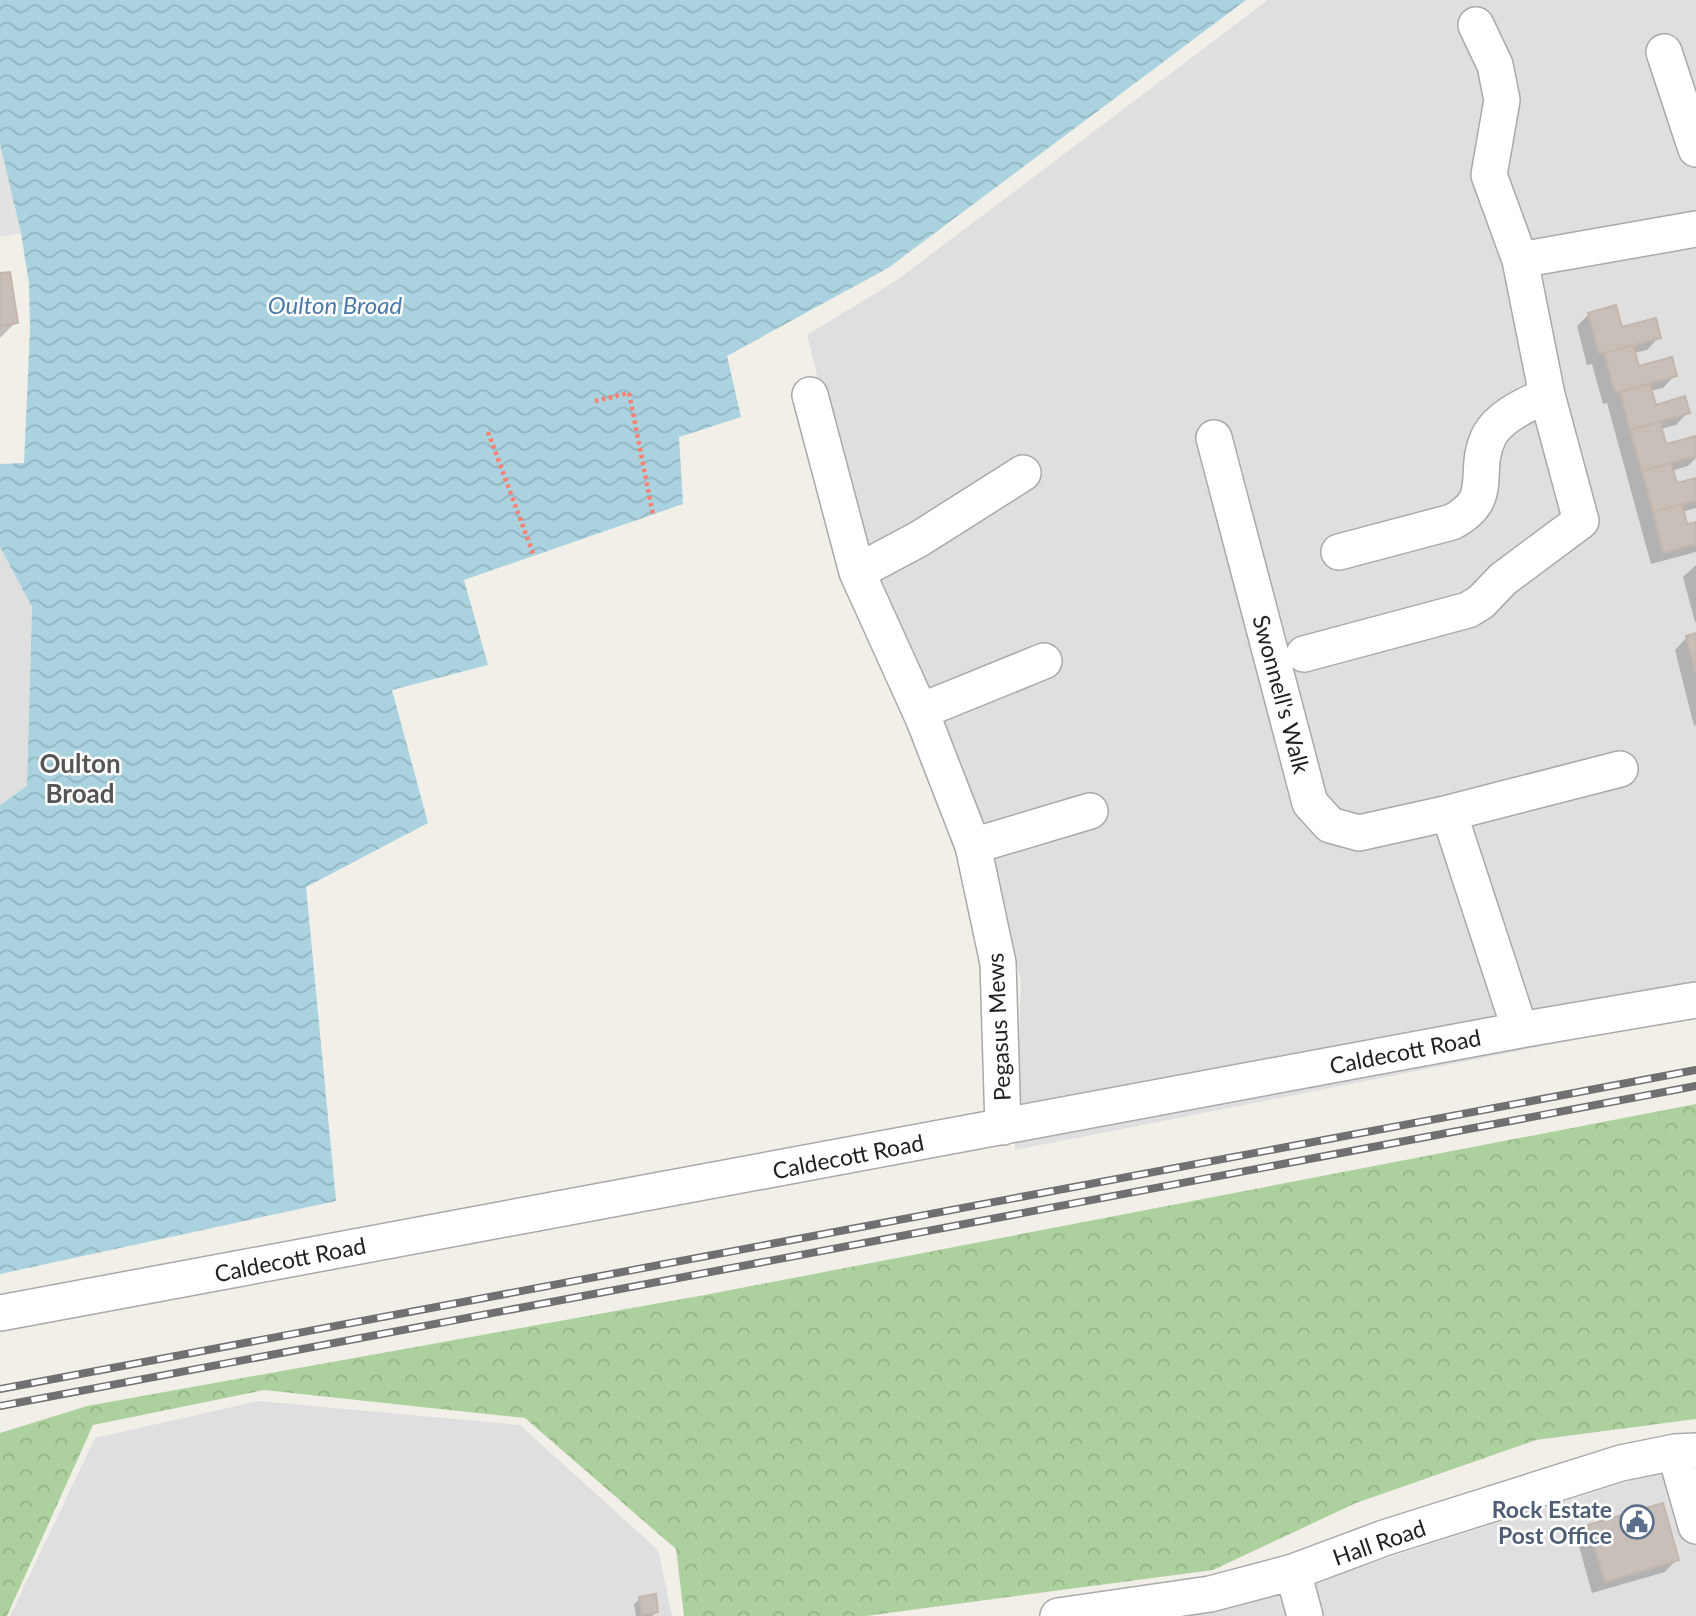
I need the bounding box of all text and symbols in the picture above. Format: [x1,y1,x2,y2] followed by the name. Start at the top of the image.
[268,290,402,319] water label: Oulton Broad
[1247,612,1317,777] street label: Swonnell's Walk
[39,747,121,809] district label: Oulton Broad
[980,952,1016,1102] street label: Pegasus Mews
[1327,1023,1483,1079] street label: Caldecott Road
[770,1128,926,1184] street label: Caldecott Road
[212,1231,368,1287] street label: Caldecott Road
[1492,1495,1612,1549] place label: Rock Estate Post Office
[1618,1503,1656,1541] public building icon: Rock Estate Post Office
[1329,1513,1429,1571] street label: Hall Road

